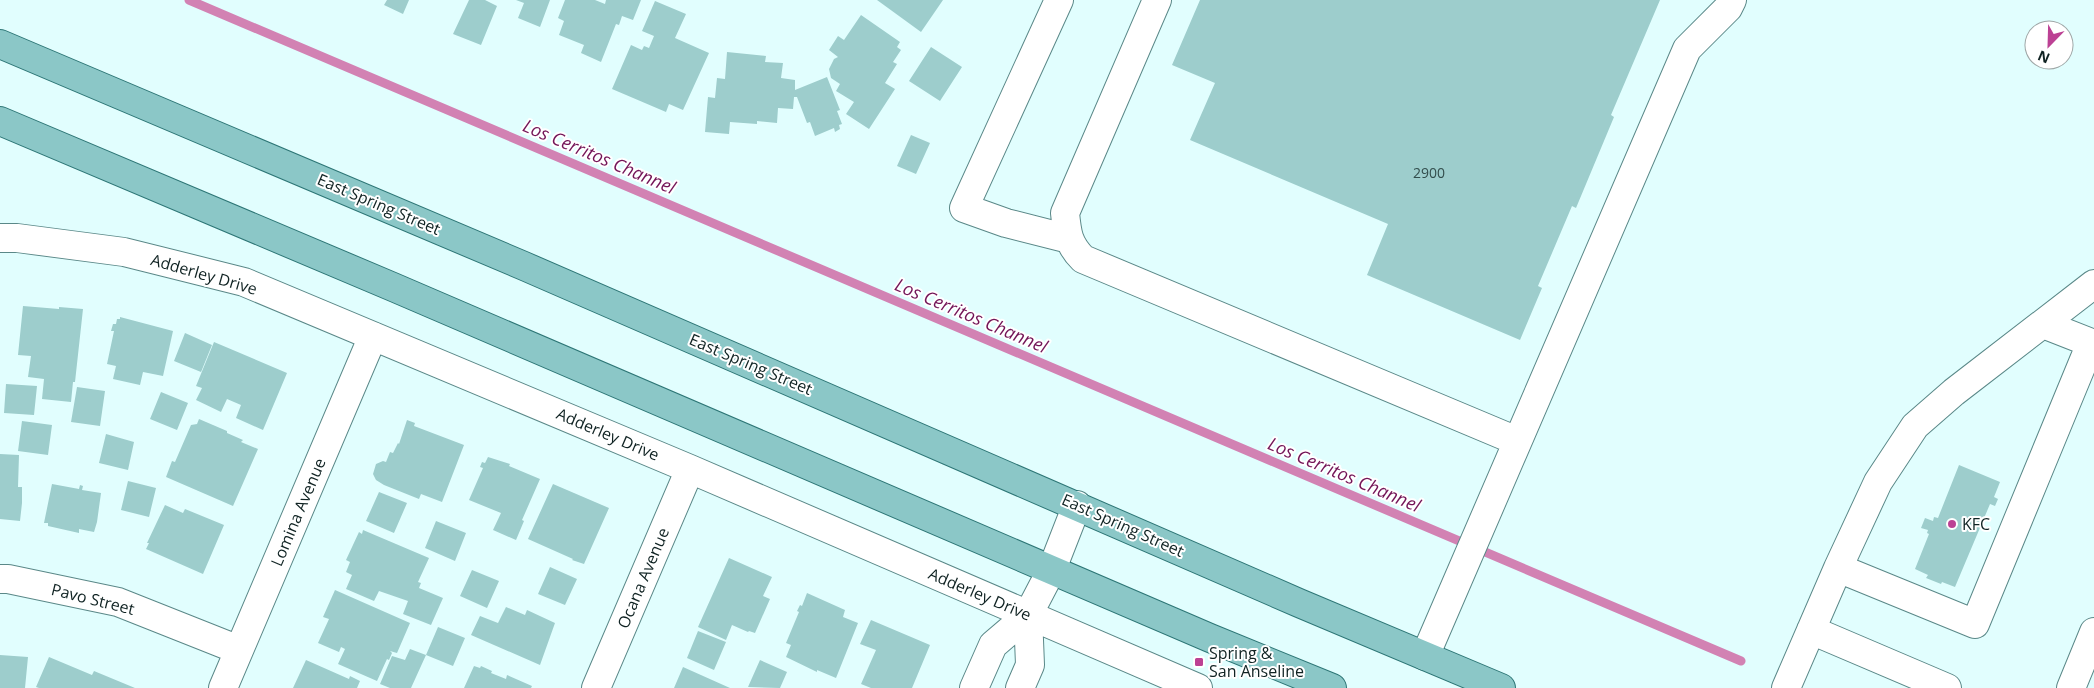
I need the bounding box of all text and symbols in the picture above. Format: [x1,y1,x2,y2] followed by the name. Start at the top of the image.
[2024,20,2074,70] north arrow
[2035,46,2053,68] text: N
[519,113,680,199] water label: Los Cerritos Channel
[1413,163,1445,182] house number: 2900
[314,168,444,240] street label: East Spring Street
[148,248,260,300] street label: Adderley Drive
[891,272,1052,358] water label: Los Cerritos Channel
[686,328,816,400] street label: East Spring Street
[553,402,663,466] street label: Adderley Drive
[1264,431,1425,517] water label: Los Cerritos Channel
[265,455,331,569] street label: Lomina Avenue
[1058,488,1188,562] street label: East Spring Street
[1962,513,1990,535] place label: KFC
[1946,518,1958,530] marker: KFC
[612,524,674,632] street label: Ocana Avenue
[925,562,1035,626] street label: Adderley Drive
[49,578,137,620] street label: Pavo Street
[1209,642,1304,682] place label: Spring & San Anseline
[1193,656,1205,668] marker: Spring & San Anseline

